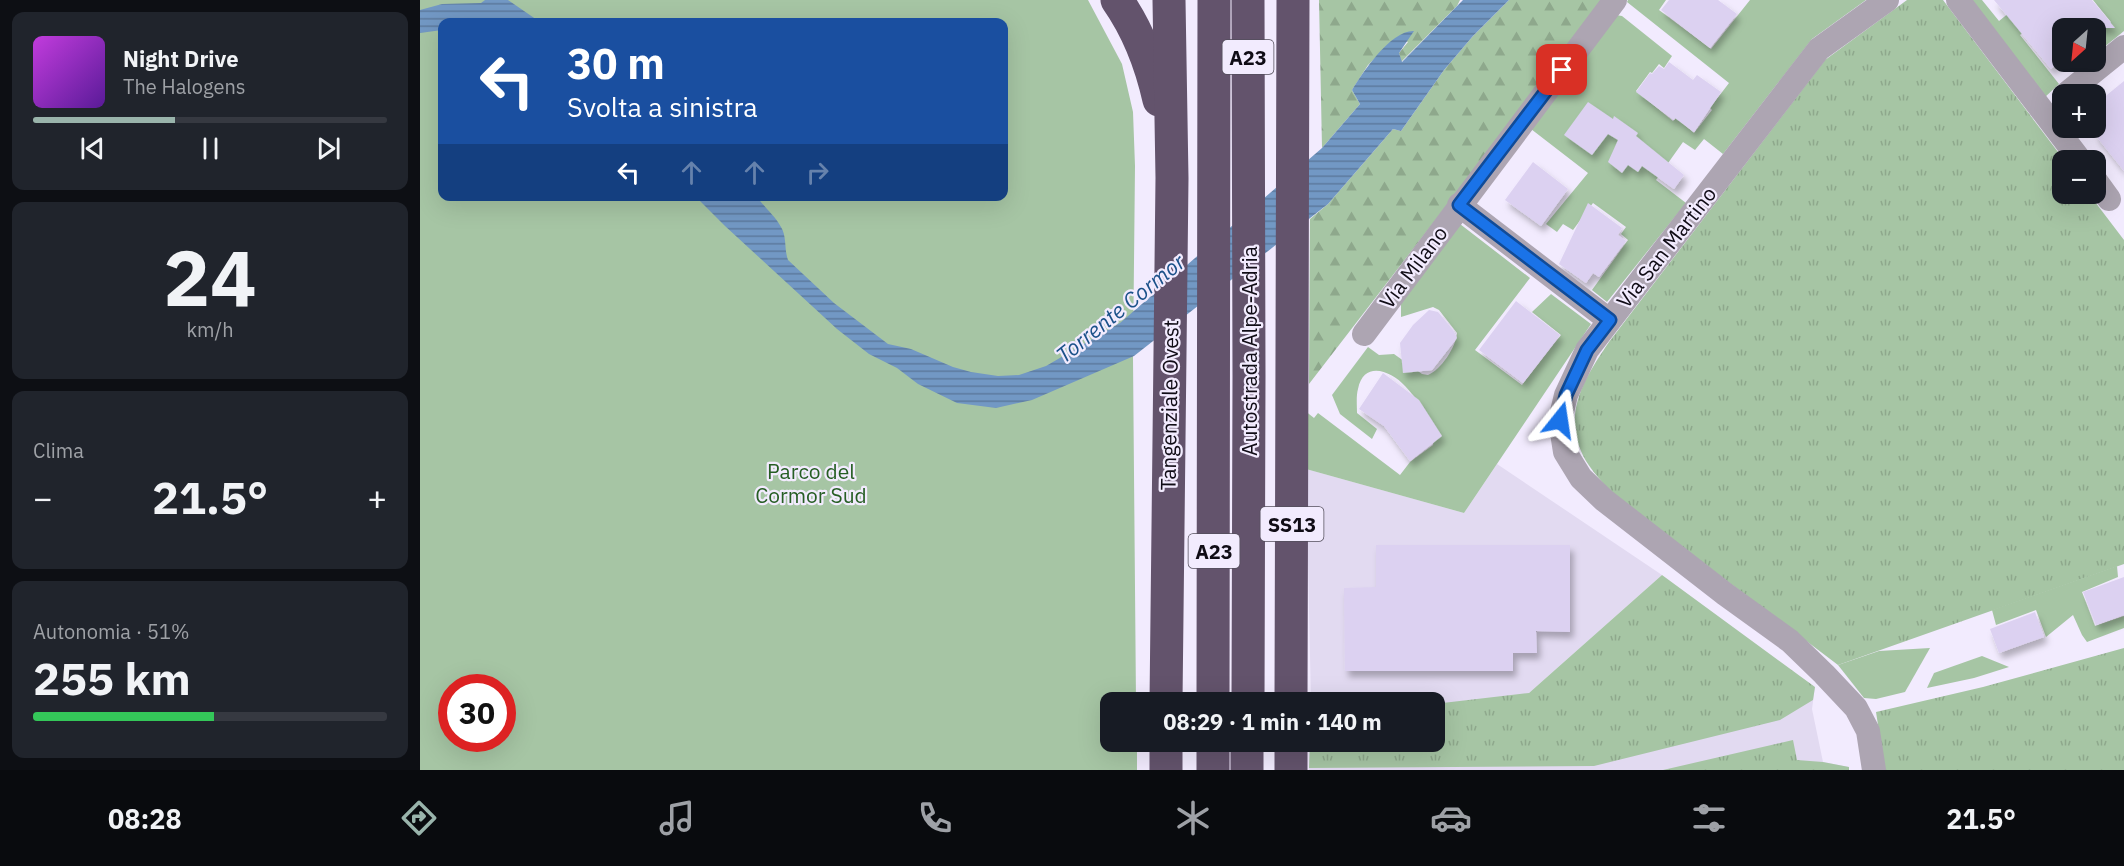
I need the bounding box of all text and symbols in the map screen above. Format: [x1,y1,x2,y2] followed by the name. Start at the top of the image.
[2052,18,2106,72] north arrow
[2052,18,2106,204] map controls
[567,36,665,91] text: 30 m
[1222,40,1274,74] road number: A23
[468,42,546,120] icon: left
[123,44,239,73] text: Night Drive
[1536,44,1587,95] pin
[1545,53,1578,86] icon: arrive
[123,73,245,100] text: The Halogens
[2052,84,2106,138] button: +
[567,89,758,124] text: Svolta a sinistra
[76,132,109,165] icon: previous
[194,132,227,165] icon: pause
[312,132,345,165] icon: next
[2052,150,2106,204] button: −
[612,156,645,189] icon: left
[675,156,708,189] icon: ahead
[738,156,771,189] icon: ahead
[801,156,834,189] icon: right
[1610,181,1722,313] street label: Via San Martino
[1373,220,1453,314] street label: Via Milano
[163,226,257,327] text: 24
[1049,246,1191,369] water label: Torrente Cormor
[1235,246,1263,456] street label: Autostrada Alpe-Adria
[186,316,234,343] text: km/h
[1154,320,1184,490] street label: Tangenziale Ovest
[1528,388,1592,452] position arrow
[33,437,84,464] text: Clima
[755,457,867,509] park label: Parco del Cormor Sud
[152,468,268,526] text: 21.5°
[33,476,53,519] text: −
[367,476,387,519] text: +
[1260,507,1324,541] road number: SS13
[1188,534,1240,568] road number: A23
[33,618,190,645] text: Autonomia · 51%
[33,649,191,707] text: 255 km
[438,674,516,752] speed limit sign: 30
[1163,707,1382,736] text: 08:29 · 1 min · 140 m
[398,797,440,839] icon: directions
[656,797,698,839] icon: music
[914,797,956,839] icon: phone
[1172,797,1214,839] icon: climate
[1430,797,1472,839] icon: car
[1688,797,1730,839] icon: filters
[108,801,182,836] text: 08:28
[1946,801,2016,836] text: 21.5°

